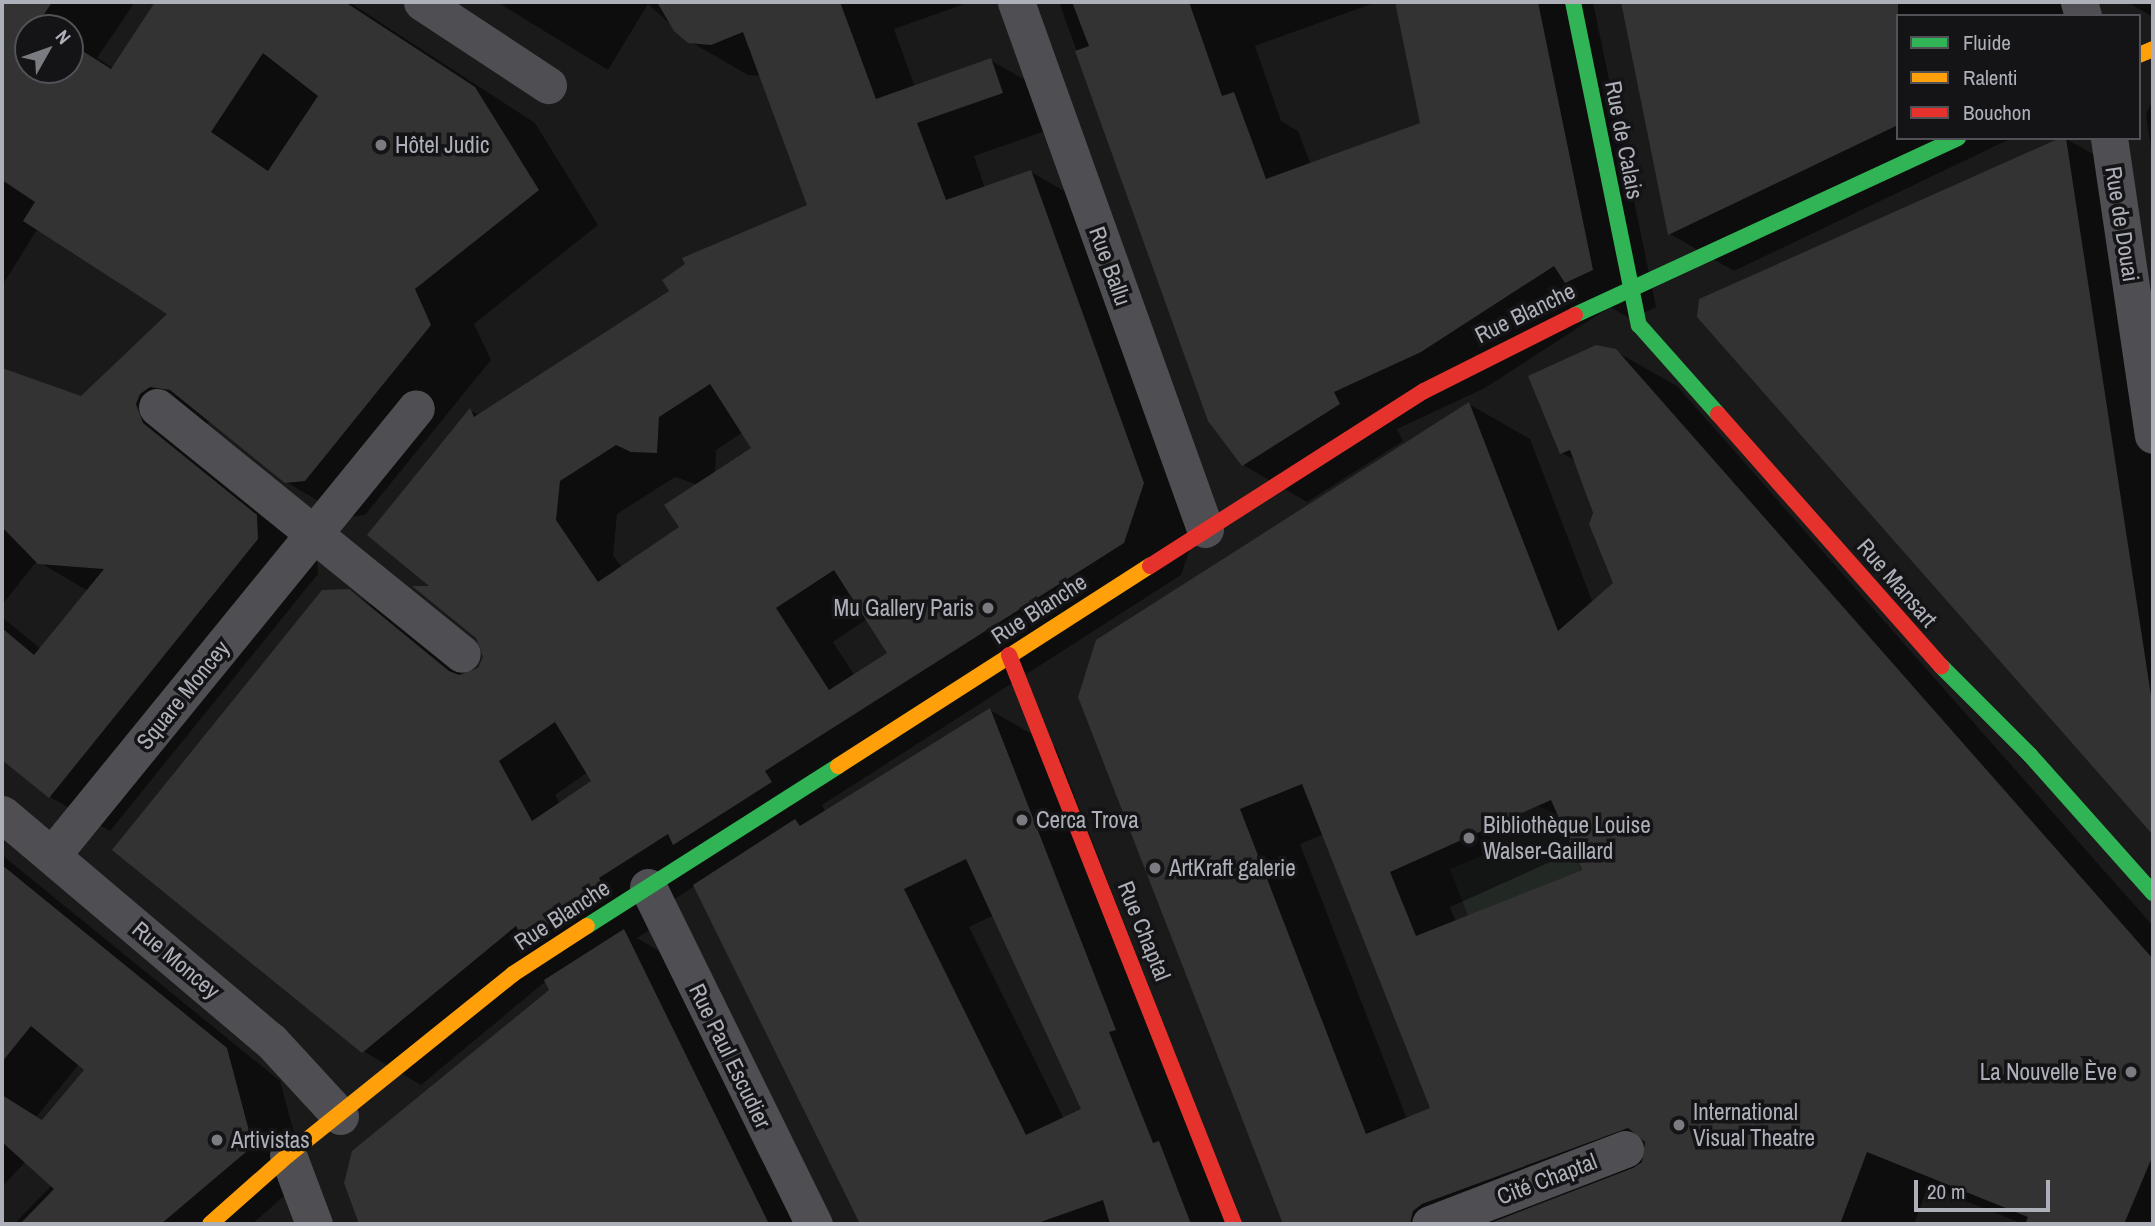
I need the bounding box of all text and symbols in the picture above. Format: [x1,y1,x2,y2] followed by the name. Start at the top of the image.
[14,14,84,84] north arrow
[1896,14,2141,140] legend
[50,24,77,49] text: N
[1963,28,2011,57] text: Fluide
[1963,63,2018,92] text: Ralenti
[1599,79,1649,201] street label: Rue de Calais
[1963,98,2031,127] text: Bouchon
[395,131,489,159] place label: Hôtel Judic
[373,137,389,153] marker: Hôtel Judic
[2099,164,2145,284] street label: Rue de Douai
[1083,223,1137,309] street label: Rue Ballu
[1470,277,1580,349] street label: Rue Blanche
[1851,533,1943,633] street label: Rue Mansart
[986,568,1092,650] street label: Rue Blanche
[834,594,974,622] place label: Mu Gallery Paris
[980,600,996,616] marker: Mu Gallery Paris
[131,635,235,755] street label: Square Moncey
[1036,806,1139,834] place label: Cerca Trova
[1483,811,1651,865] place label: Bibliothèque Louise Walser-Gaillard
[1014,812,1030,828] marker: Cerca Trova
[1461,830,1477,846] marker: Bibliothèque Louise Walser-Gaillard
[1169,854,1296,882] place label: ArtKraft galerie
[1147,860,1163,876] marker: ArtKraft galerie
[509,874,615,956] street label: Rue Blanche
[1112,877,1176,985] street label: Rue Chaptal
[127,915,225,1005] street label: Rue Moncey
[683,979,777,1133] street label: Rue Paul Escudier
[1980,1058,2117,1086] place label: La Nouvelle Ève
[2123,1064,2139,1080] marker: La Nouvelle Ève
[1693,1098,1815,1152] place label: International Visual Theatre
[1671,1117,1687,1133] marker: International Visual Theatre
[231,1126,310,1154] place label: Artivistas
[209,1132,225,1148] marker: Artivistas
[1493,1147,1601,1211] street label: Cité Chaptal
[1917,1166,2054,1210] scale bar
[1927,1177,1965,1206] text: 20 m

